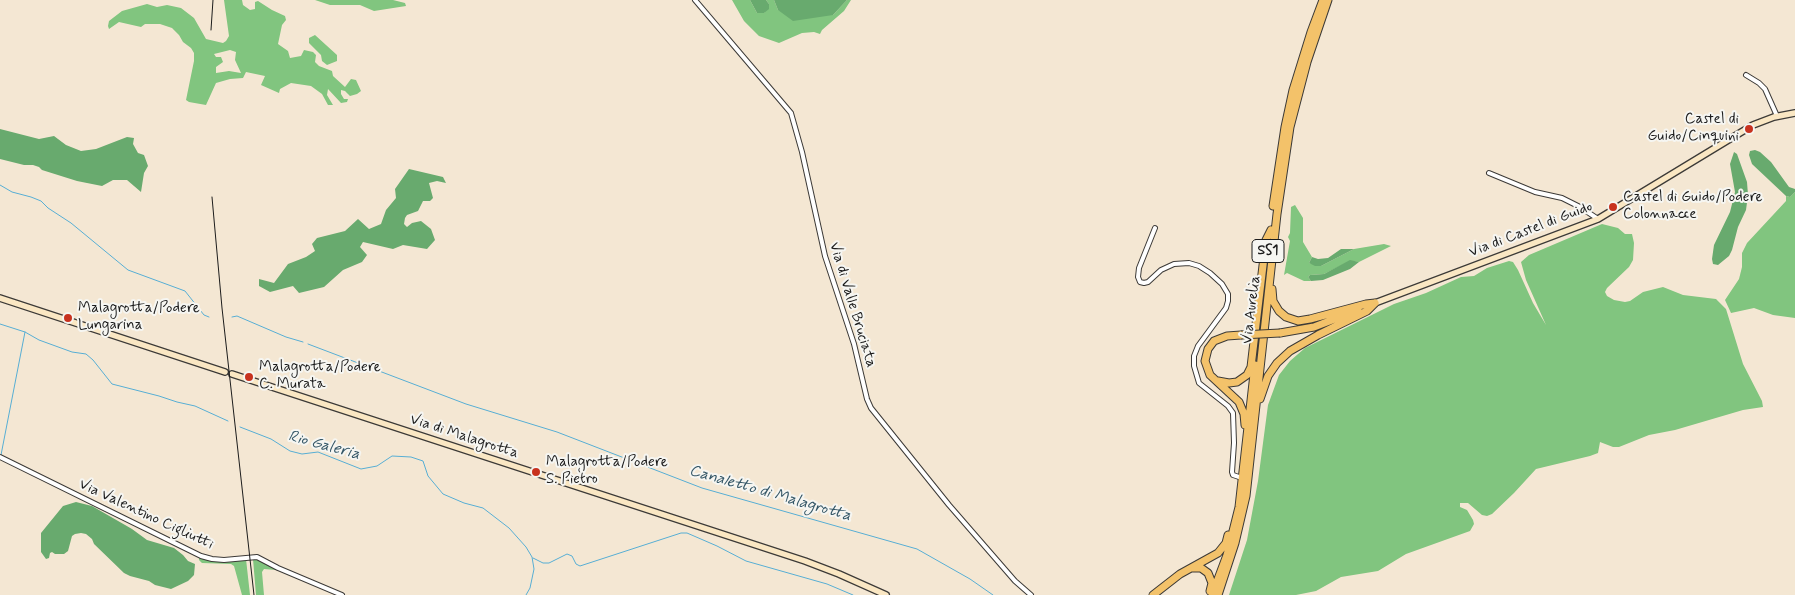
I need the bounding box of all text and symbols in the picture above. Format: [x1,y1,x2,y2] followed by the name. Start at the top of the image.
[1647,111,1739,146] place label: Castel di Guido/Cinquini
[1743,123,1755,135] marker: Castel di Guido/Cinquini
[1623,189,1763,224] place label: Castel di Guido/Podere Colonnacce
[1467,198,1595,262] street label: Via di Castel di Guido
[1607,201,1619,213] marker: Castel di Guido/Podere Colonnacce
[824,240,880,370] street label: Via di Valle Bruciata
[1252,240,1284,262] road number: SS1
[1239,275,1265,345] street label: Via Aurelia
[78,300,200,335] place label: Malagrotta/Podere Lungarina
[62,312,74,324] marker: Malagrotta/Podere Lungarina
[259,359,381,394] place label: Malagrotta/Podere C. Murata
[243,371,255,383] marker: Malagrotta/Podere C. Murata
[407,411,521,463] street label: Via di Malagrotta
[286,427,362,465] water label: Rio Galeria
[546,454,668,489] place label: Malagrotta/Podere S. Pietro
[687,462,853,526] water label: Canaletto di Malagrotta
[530,466,542,478] marker: Malagrotta/Podere S. Pietro
[76,476,216,554] street label: Via Valentino Cigliutti

